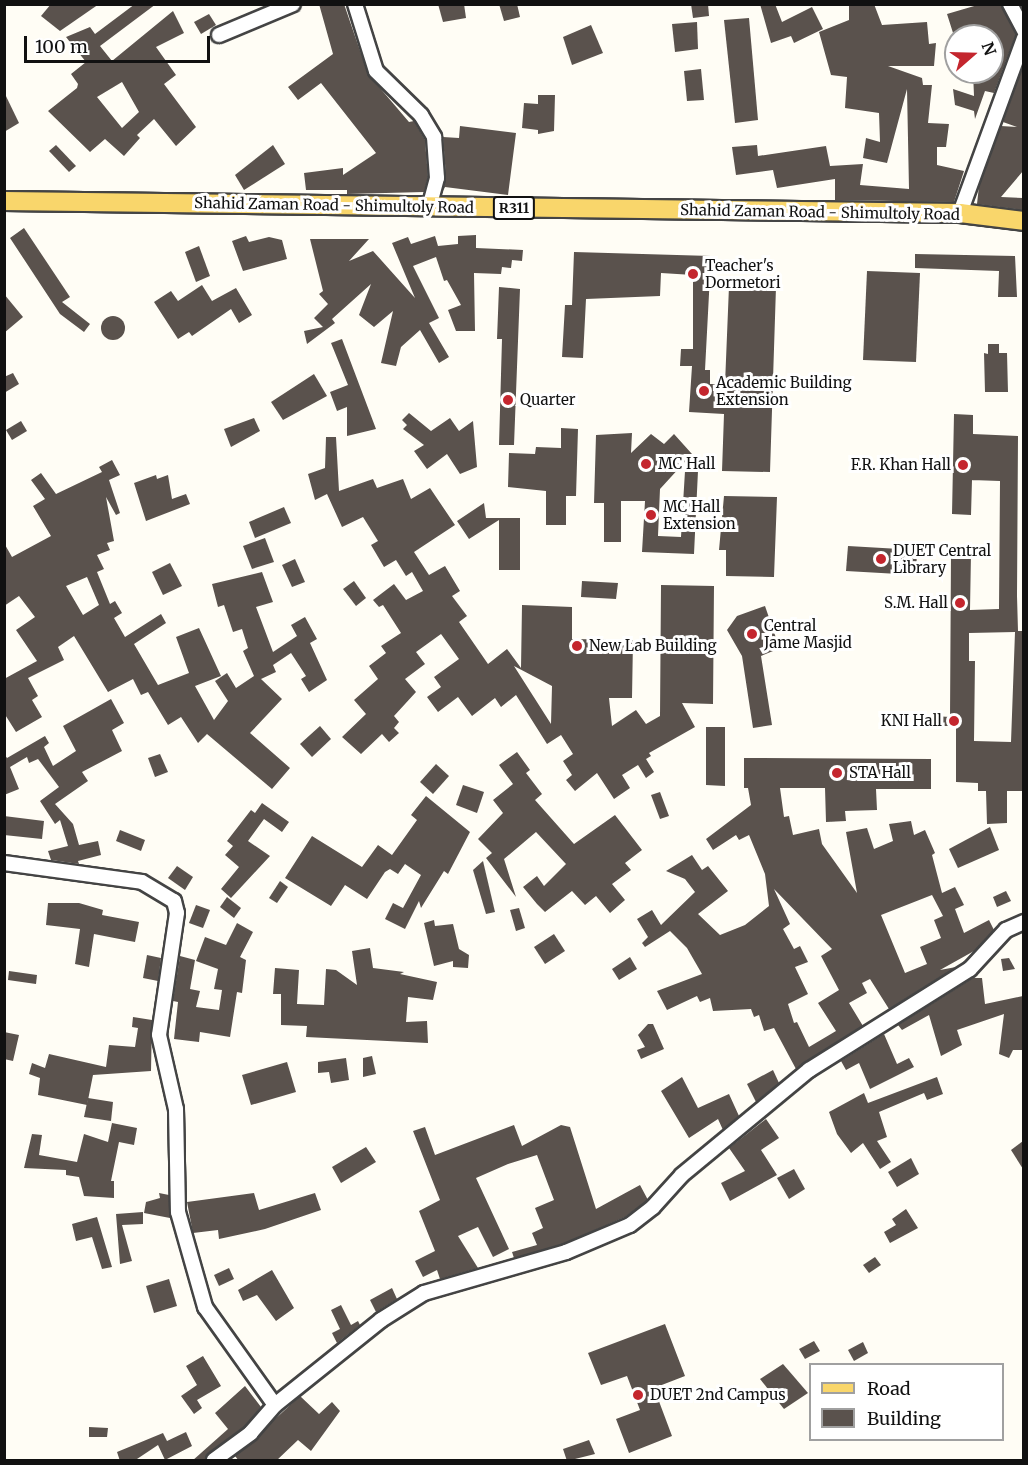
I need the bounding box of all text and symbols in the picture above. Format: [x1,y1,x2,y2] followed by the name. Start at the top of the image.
[27,24,213,62] scale bar
[944,24,1004,84] north arrow
[35,35,88,58] text: 100 m
[977,39,1001,58] text: N
[194,194,474,216] street label: Shahid Zaman Road - Shimultoly Road
[492,197,536,219] road number: R311
[680,201,960,223] street label: Shahid Zaman Road - Shimultoly Road
[705,256,781,291] place label: Teacher's Dormetori
[686,267,700,281] marker: Teacher's Dormetori
[716,373,851,408] place label: Academic Building Extension
[697,384,711,398] marker: Academic Building Extension
[520,391,575,409] place label: Quarter
[501,393,515,407] marker: Quarter
[658,455,715,473] place label: MC Hall
[851,456,951,474] place label: F.R. Khan Hall
[639,457,653,471] marker: MC Hall
[956,458,970,472] marker: F.R. Khan Hall
[663,497,736,532] place label: MC Hall Extension
[644,508,658,522] marker: MC Hall Extension
[893,541,991,576] place label: DUET Central Library
[874,552,888,566] marker: DUET Central Library
[884,594,948,612] place label: S.M. Hall
[953,596,967,610] marker: S.M. Hall
[764,616,852,651] place label: Central Jame Masjid
[745,627,759,641] marker: Central Jame Masjid
[589,637,717,655] place label: New Lab Building
[570,639,584,653] marker: New Lab Building
[881,712,942,730] place label: KNI Hall
[947,714,961,728] marker: KNI Hall
[849,764,911,782] place label: STA Hall
[830,766,844,780] marker: STA Hall
[809,1363,1004,1441] legend
[867,1377,911,1400] text: Road
[650,1386,786,1404] place label: DUET 2nd Campus
[631,1388,645,1402] marker: DUET 2nd Campus
[867,1407,941,1430] text: Building

